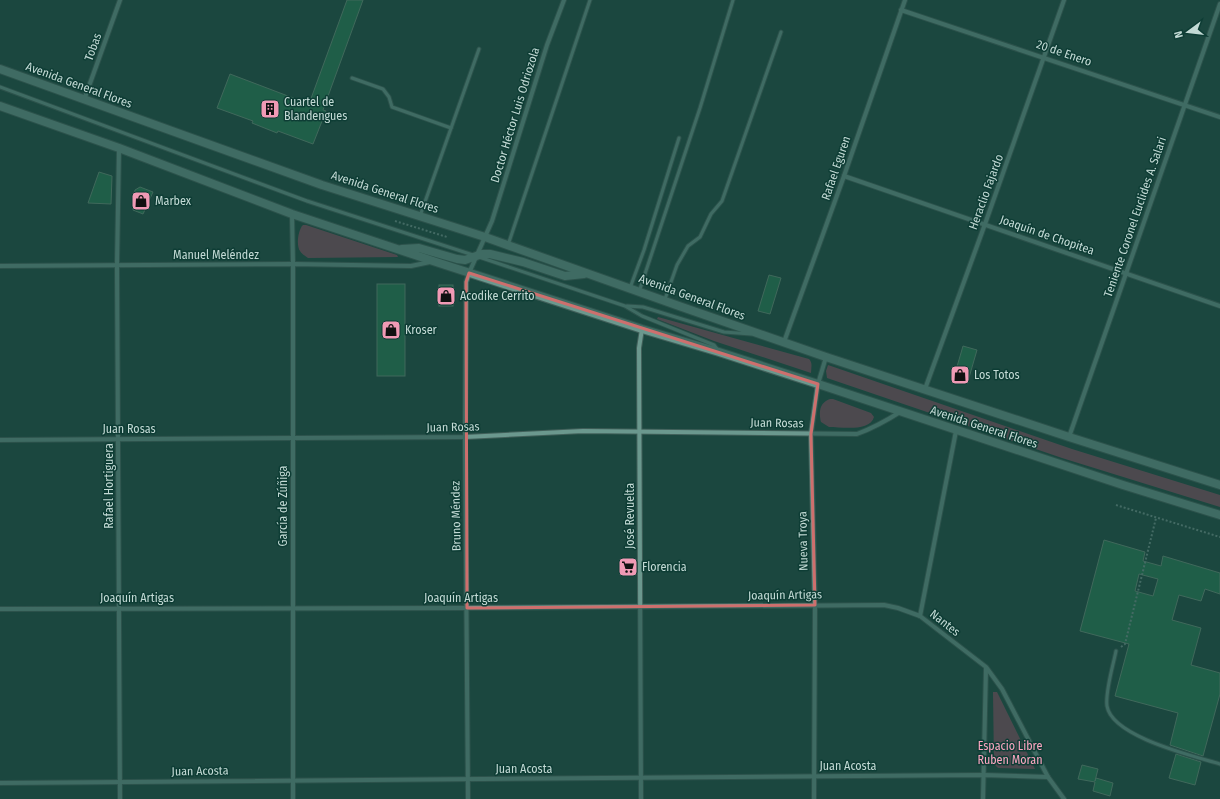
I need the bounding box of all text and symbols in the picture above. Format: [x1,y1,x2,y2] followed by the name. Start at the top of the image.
[1168,12,1208,52] north arrow
[1172,30,1186,39] text: N
[82,31,104,63] street label: Tobas
[1035,37,1093,69] street label: 20 de Enero
[488,46,542,184] street label: Doctor Héctor Luis Odriozola
[24,59,134,111] street label: Avenida General Flores
[284,95,347,123] place label: Cuartel de Blandengues
[259,98,281,120] building icon: Cuartel de Blandengues
[819,134,853,202] street label: Rafael Eguren
[1101,135,1169,299] street label: Teniente Coronel Euclides A. Salari
[966,152,1006,232] street label: Heraclio Fajardo
[330,168,440,216] street label: Avenida General Flores
[130,190,152,212] shop icon: Marbex
[155,194,192,208] place label: Marbex
[998,212,1096,258] street label: Joaquín de Chopitea
[173,248,259,262] street label: Manuel Meléndez
[637,271,747,323] street label: Avenida General Flores
[435,285,457,307] shop icon: Acodike Cerrito
[460,289,534,303] place label: Acodike Cerrito
[380,319,402,341] shop icon: Kroser
[405,323,438,337] place label: Kroser
[949,364,971,386] shop icon: Los Totos
[974,368,1020,382] place label: Los Totos
[929,403,1039,451] street label: Avenida General Flores
[750,416,804,430] street label: Juan Rosas
[426,420,480,434] street label: Juan Rosas
[102,422,156,436] street label: Juan Rosas
[102,443,116,529] street label: Rafael Hortiguera
[276,465,290,547] street label: García de Zúñiga
[448,480,464,551] street label: Bruno Méndez
[623,483,637,549] street label: José Revuelta
[795,511,811,571] street label: Nueva Troya
[617,556,639,578] supermarket icon: Florencia
[642,560,687,574] place label: Florencia
[748,587,822,603] street label: Joaquín Artigas
[100,591,174,605] street label: Joaquín Artigas
[424,591,498,605] street label: Joaquín Artigas
[927,607,963,639] street label: Nantes
[977,739,1043,767] park label: Espacio Libre Ruben Moran
[820,759,877,773] street label: Juan Acosta
[496,762,553,776] street label: Juan Acosta
[171,764,229,778] street label: Juan Acosta

